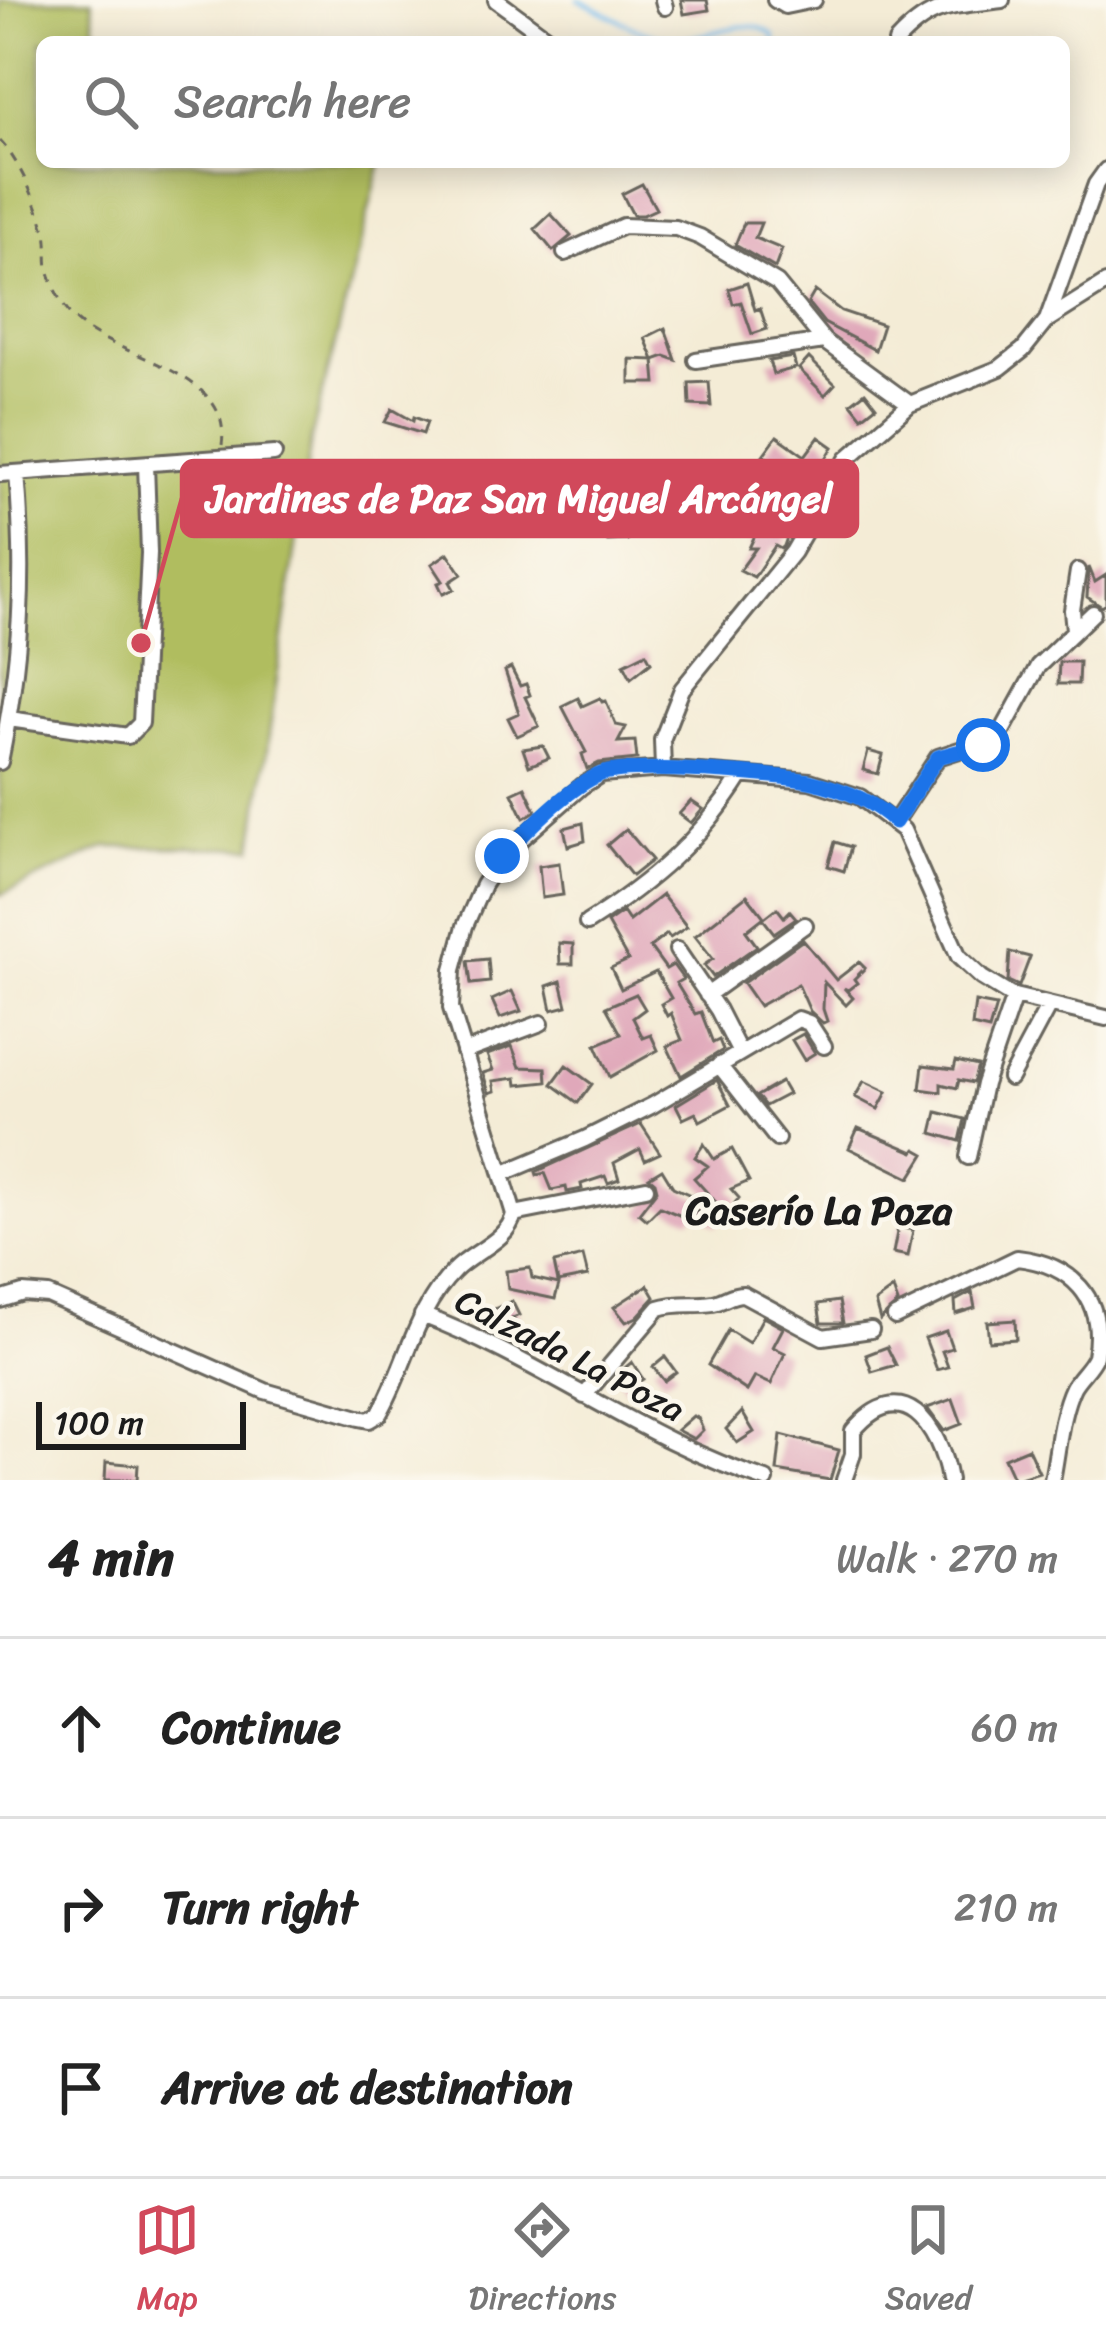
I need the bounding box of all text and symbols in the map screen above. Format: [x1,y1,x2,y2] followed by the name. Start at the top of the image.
[36,36,1070,168] search box
[174,62,411,142] text: Search here
[78,69,144,135] icon: search
[182,461,857,536] callout: Jardines de Paz San Miguel Arcángel
[204,464,834,533] text: Jardines de Paz San Miguel Arcángel
[956,718,1010,772] route start
[475,829,529,883] route end
[685,1176,953,1245] district label: Caserío La Poza
[444,1270,696,1440] street label: Calzada La Poza
[54,1394,144,1452] text: 100 m
[36,1396,246,1449] scale bar
[48,1513,174,1603] text: 4 min
[836,1524,1058,1593] text: Walk · 270 m
[162,1688,341,1768] text: Continue
[971,1693,1058,1762] text: 60 m
[48,1695,114,1761] icon: ahead
[162,1868,357,1948] text: Turn right
[954,1873,1058,1942] text: 210 m
[48,1875,114,1941] icon: right
[162,2048,572,2128] text: Arrive at destination
[48,2055,114,2121] icon: arrive
[134,2197,200,2327] tab: Map
[469,2197,616,2327] tab: Directions
[885,2197,972,2327] tab: Saved

